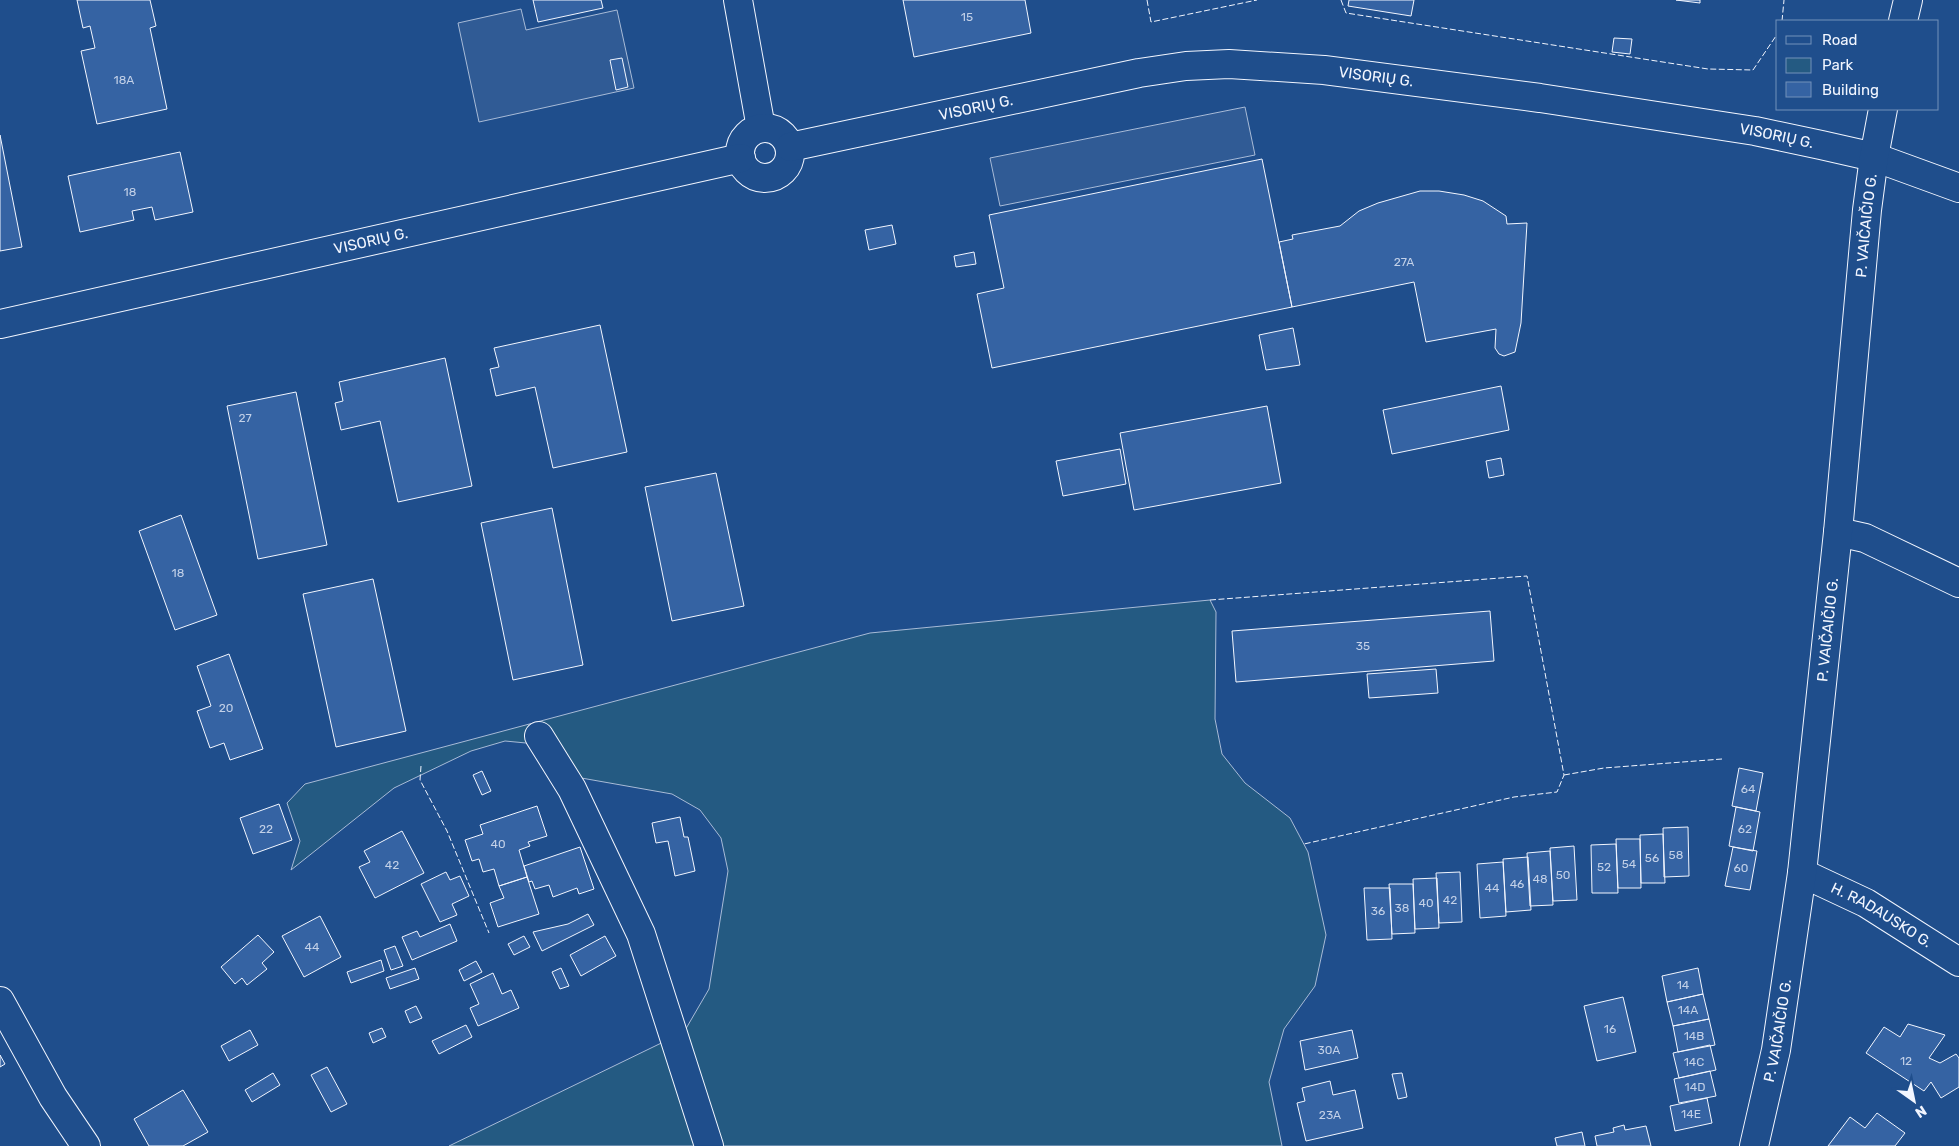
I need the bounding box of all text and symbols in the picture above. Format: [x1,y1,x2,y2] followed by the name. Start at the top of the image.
[961,10,973,24] house number: 15
[1776,20,1939,110] legend
[1822,31,1858,49] text: Road
[1822,56,1853,74] text: Park
[1338,63,1415,91] street label: VISORIŲ G.
[114,73,134,87] house number: 18A
[1822,81,1879,99] text: Building
[937,91,1015,124] street label: VISORIŲ G.
[1738,120,1815,152] street label: VISORIŲ G.
[1852,172,1881,278] street label: P. VAIČAIČIO G.
[124,185,136,199] house number: 18
[332,224,410,258] street label: VISORIŲ G.
[1394,255,1414,269] house number: 27A
[238,411,252,425] house number: 27
[172,566,184,580] house number: 18
[1813,577,1842,683] street label: P. VAIČAIČIO G.
[1356,639,1370,653] house number: 35
[219,701,233,715] house number: 20
[1741,782,1756,796] house number: 64
[259,822,273,836] house number: 22
[1738,822,1752,836] house number: 62
[490,837,506,851] house number: 40
[1669,848,1683,862] house number: 58
[1645,851,1659,865] house number: 56
[1622,857,1637,871] house number: 54
[385,858,399,872] house number: 42
[1597,860,1611,874] house number: 52
[1734,861,1748,875] house number: 60
[1556,868,1570,882] house number: 50
[1532,872,1548,886] house number: 48
[1510,877,1524,891] house number: 46
[1828,879,1935,951] street label: H. RADAUSKO G.
[1485,881,1500,895] house number: 44
[1443,893,1457,907] house number: 42
[1418,896,1434,910] house number: 40
[1395,901,1409,915] house number: 38
[1371,904,1385,918] house number: 36
[305,940,320,954] house number: 44
[1677,978,1690,992] house number: 14
[1760,978,1795,1084] street label: P. VAIČAIČIO G.
[1678,1003,1698,1017] house number: 14A
[1604,1022,1616,1036] house number: 16
[1684,1029,1704,1043] house number: 14B
[1318,1043,1340,1057] house number: 30A
[1900,1054,1912,1068] house number: 12
[1684,1055,1704,1069] house number: 14C
[1889,1076,1939,1126] north arrow
[1685,1080,1705,1094] house number: 14D
[1912,1102,1930,1121] text: N
[1681,1107,1701,1121] house number: 14E
[1319,1108,1341,1122] house number: 23A

